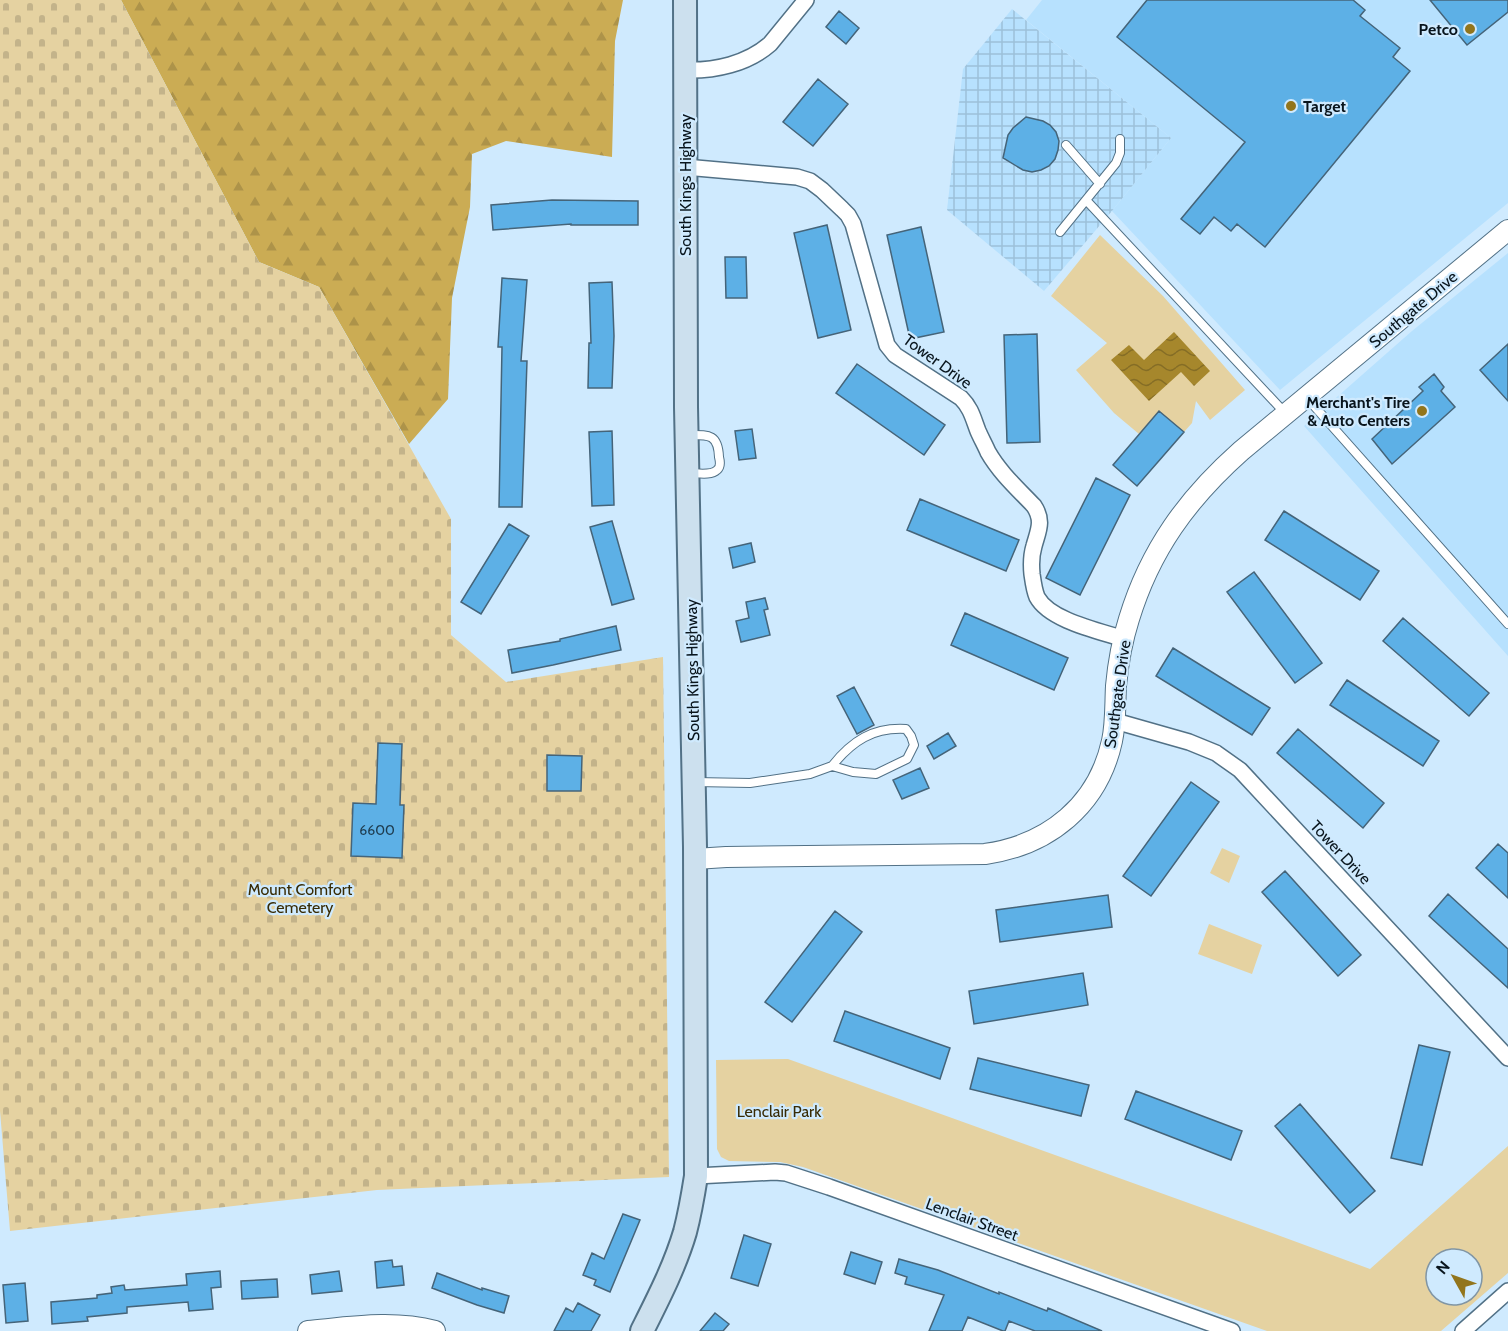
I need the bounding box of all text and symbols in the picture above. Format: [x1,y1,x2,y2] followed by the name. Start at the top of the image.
[1419,20,1458,39] place label: Petco
[1463,22,1477,36] marker: Petco
[1303,97,1346,116] place label: Target
[1284,99,1298,113] marker: Target
[676,114,695,256] street label: South Kings Highway
[1365,267,1461,352] street label: Southgate Drive
[900,330,976,393] street label: Tower Drive
[1306,393,1410,430] place label: Merchant's Tire & Auto Centers
[1415,404,1429,418] marker: Merchant's Tire & Auto Centers
[682,599,703,741] street label: South Kings Highway
[1100,639,1134,749] street label: Southgate Drive
[1306,817,1375,888] street label: Tower Drive
[359,821,395,839] house number: 6600
[248,880,353,917] park label: Mount Comfort Cemetery
[737,1102,822,1121] park label: Lenclair Park
[923,1194,1021,1245] street label: Lenclair Street
[1424,1247,1484,1307] north arrow
[1432,1257,1454,1278] text: N

